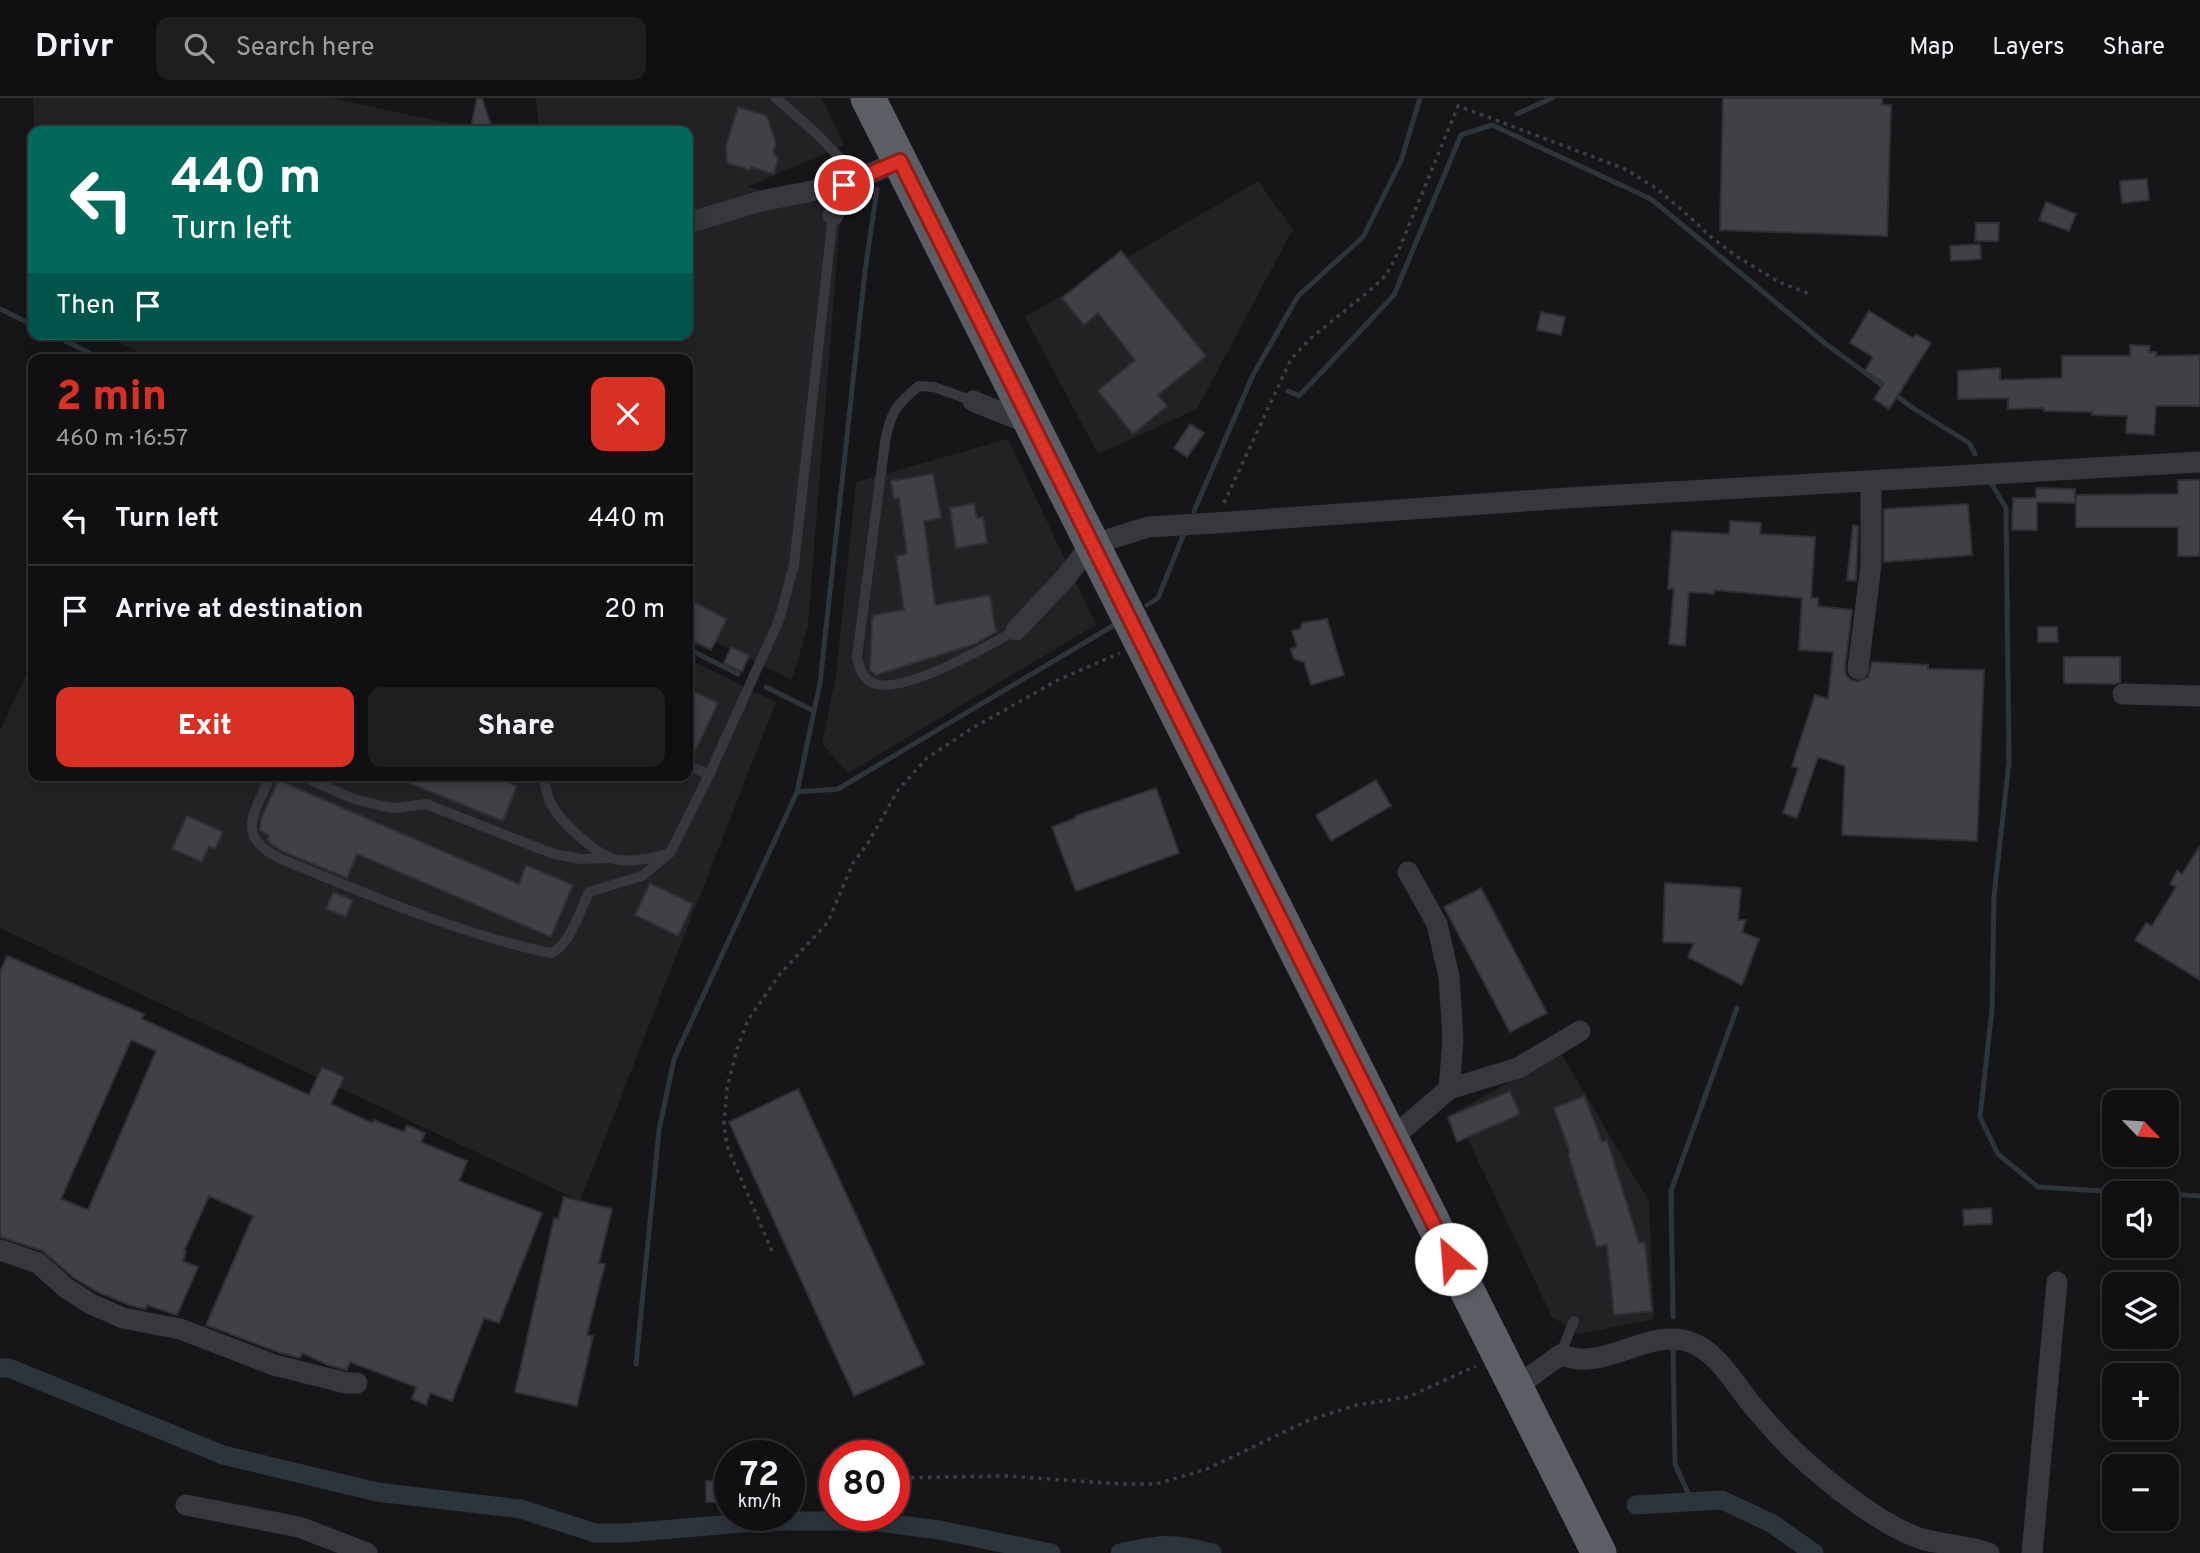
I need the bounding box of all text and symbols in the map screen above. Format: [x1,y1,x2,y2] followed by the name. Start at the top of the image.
[156,17,646,80] search box
[35,27,114,69] text: Drivr
[180,29,218,67] icon: search
[236,32,375,65] text: Search here
[1909,33,1954,63] text: Map
[1992,33,2064,63] text: Layers
[2102,33,2165,63] text: Share
[171,149,321,211] text: 440 m
[56,154,147,245] icon: left
[814,155,874,215] pin
[825,166,863,204] icon: arrive
[171,210,292,250] text: Turn left
[129,287,167,325] icon: arrive
[56,290,115,323] text: Then
[56,372,167,425] text: 2 min
[591,377,665,451] button: close
[56,425,188,454] text: 460 m · 16:57
[56,501,94,539] icon: left
[115,503,219,536] text: Turn left
[588,503,665,536] text: 440 m
[56,592,94,630] icon: arrive
[115,594,363,627] text: Arrive at destination
[604,594,665,627] text: 20 m
[56,687,354,767] button: Exit
[368,687,665,767] button: Share
[2102,1090,2179,1167] north arrow
[2102,1090,2179,1531] map controls
[2102,1181,2179,1258] button: sound
[1414,1222,1488,1296] position arrow
[2102,1272,2179,1349] button: layers
[2102,1363,2179,1440] button: +
[819,1440,910,1531] speed limit sign: 80
[740,1454,779,1498] text: 72
[2102,1454,2179,1531] button: −
[738,1491,781,1514] text: km/h

